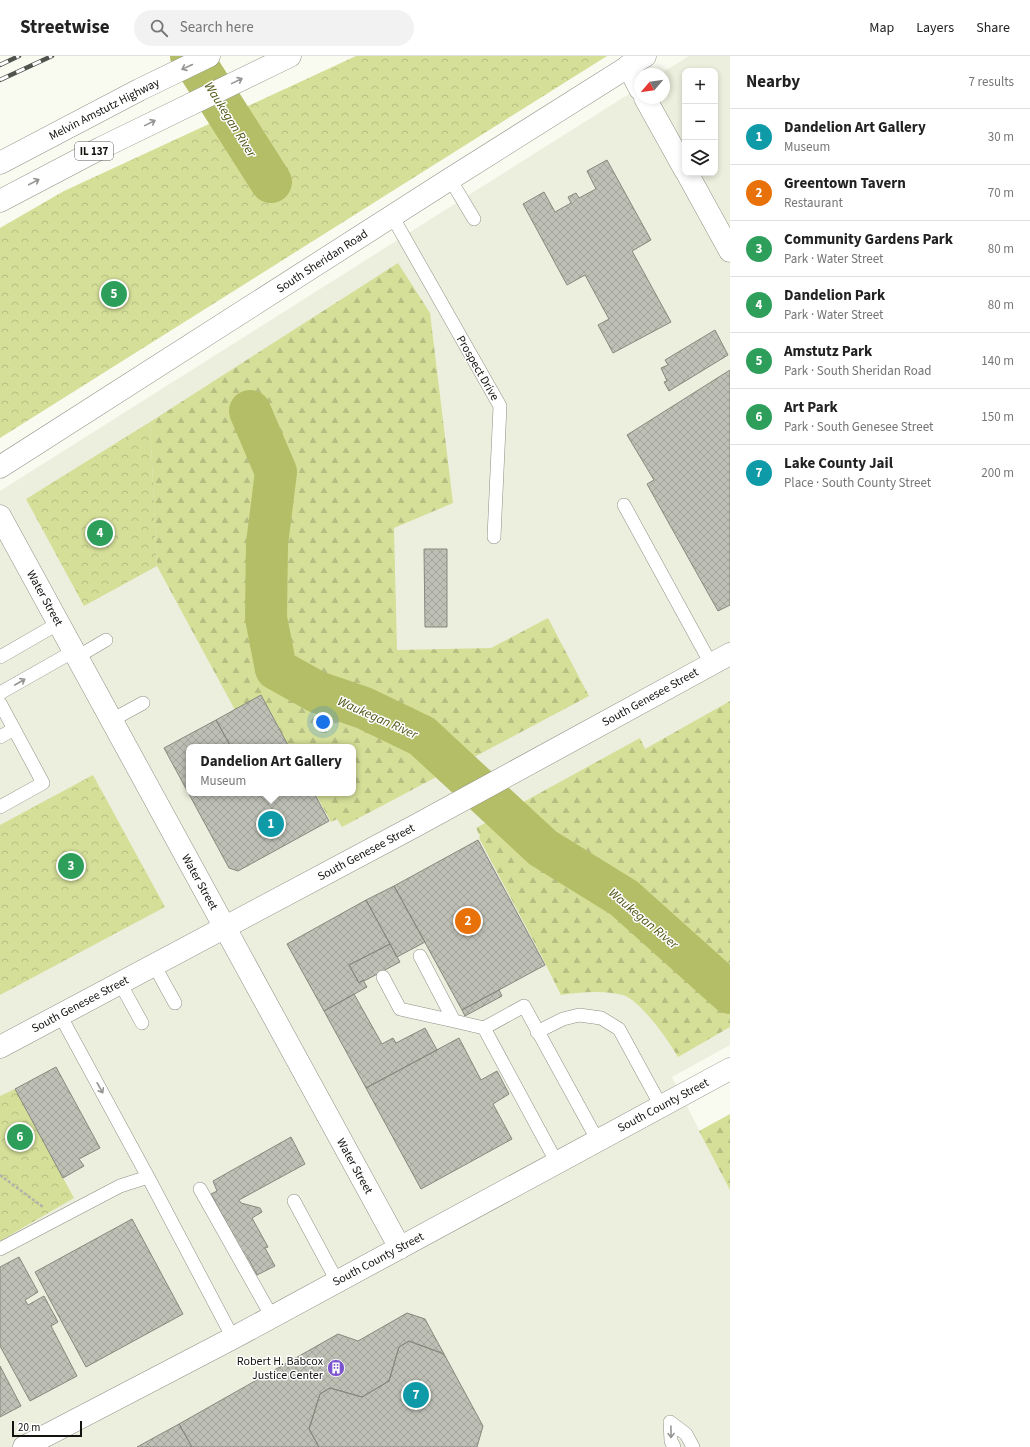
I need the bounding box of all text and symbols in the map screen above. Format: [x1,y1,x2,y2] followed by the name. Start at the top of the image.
[134,10,414,46] search box
[20,14,110,41] text: Streetwise
[148,17,170,39] icon: search
[180,17,254,38] text: Search here
[869,18,894,38] text: Map
[916,18,954,38] text: Layers
[976,18,1010,38] text: Share
[182,64,194,71] one-way arrow
[634,68,670,104] north arrow
[682,68,718,176] map controls
[682,68,718,104] button: +
[746,70,800,94] text: Nearby
[969,73,1014,91] text: 7 results
[46,74,163,145] street label: Melvin Amstutz Highway
[231,77,243,84] one-way arrow
[200,78,261,161] water label: Waukegan River
[682,104,718,140] button: −
[784,117,926,138] text: Dandelion Art Gallery
[144,119,156,126] one-way arrow
[756,128,762,146] text: 1
[988,128,1014,146] text: 30 m
[784,138,830,156] text: Museum
[682,140,718,176] button: layers
[75,142,113,160] road number: IL 137
[784,173,906,194] text: Greentown Tavern
[28,178,40,186] one-way arrow
[756,184,762,202] text: 2
[988,184,1014,202] text: 70 m
[784,194,843,212] text: Restaurant
[273,225,371,297] street label: South Sheridan Road
[784,229,953,250] text: Community Gardens Park
[756,240,762,258] text: 3
[988,240,1014,258] text: 80 m
[784,250,883,268] text: Park · Water Street
[101,279,127,309] pin: 5
[784,285,885,306] text: Dandelion Park
[756,296,762,314] text: 4
[988,296,1014,314] text: 80 m
[784,306,883,324] text: Park · Water Street
[452,332,503,404] street label: Prospect Drive
[784,341,872,362] text: Amstutz Park
[756,352,762,370] text: 5
[981,352,1014,370] text: 140 m
[784,362,931,380] text: Park · South Sheridan Road
[784,397,838,418] text: Art Park
[756,408,762,426] text: 6
[981,408,1014,426] text: 150 m
[784,418,933,436] text: Park · South Genesee Street
[784,453,893,474] text: Lake County Jail
[756,464,762,482] text: 7
[981,464,1014,482] text: 200 m
[784,474,931,492] text: Place · South County Street
[87,518,113,548] pin: 4
[22,567,67,629] street label: Water Street
[599,664,701,731] street label: South Genesee Street
[14,677,26,685] one-way arrow
[335,692,421,744] water label: Waukegan River
[313,712,333,732] your location
[186,744,356,796] popup
[200,751,342,772] text: Dandelion Art Gallery
[200,772,246,790] text: Museum
[258,809,284,839] pin: 1
[315,820,418,885] street label: South Genesee Street
[58,851,84,881] pin: 3
[177,851,222,913] street label: Water Street
[605,884,682,954] water label: Waukegan River
[455,906,481,936] pin: 2
[29,972,132,1037] street label: South Genesee Street
[615,1074,712,1137] street label: South County Street
[97,1082,104,1094] one-way arrow
[7,1122,33,1152] pin: 6
[332,1135,377,1197] street label: Water Street
[330,1228,427,1291] street label: South County Street
[237,1353,324,1384] place label: Robert H. Babcox Justice Center
[326,1358,346,1378] building icon: Robert H. Babcox Justice Center
[403,1380,429,1410] pin: 7
[12,1419,82,1438] scale bar
[18,1420,40,1435] text: 20 m
[667,1425,674,1438] one-way arrow

